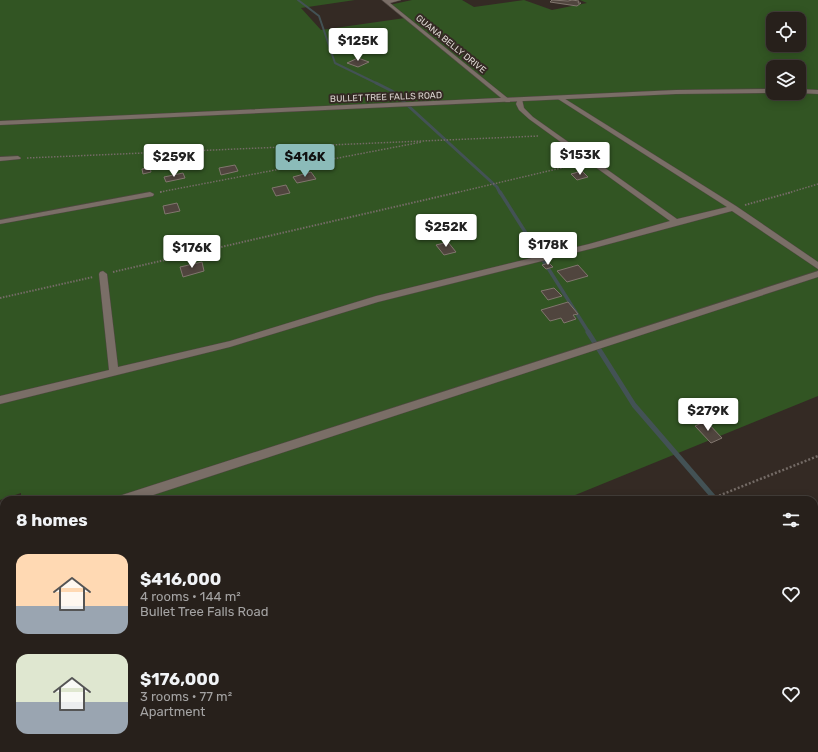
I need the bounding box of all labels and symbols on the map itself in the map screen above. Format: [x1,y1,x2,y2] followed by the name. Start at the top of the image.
[414,13,488,75] street label: GUANA BELLY DRIVE
[330,28,386,62] pin: $125K
[330,90,442,104] street label: BULLET TREE FALLS ROAD
[552,142,608,176] pin: $153K
[146,144,202,178] pin: $259K
[277,144,333,178] pin: $416K
[418,214,474,248] pin: $252K
[520,232,576,266] pin: $178K
[164,235,220,269] pin: $176K
[680,398,736,432] pin: $279K

